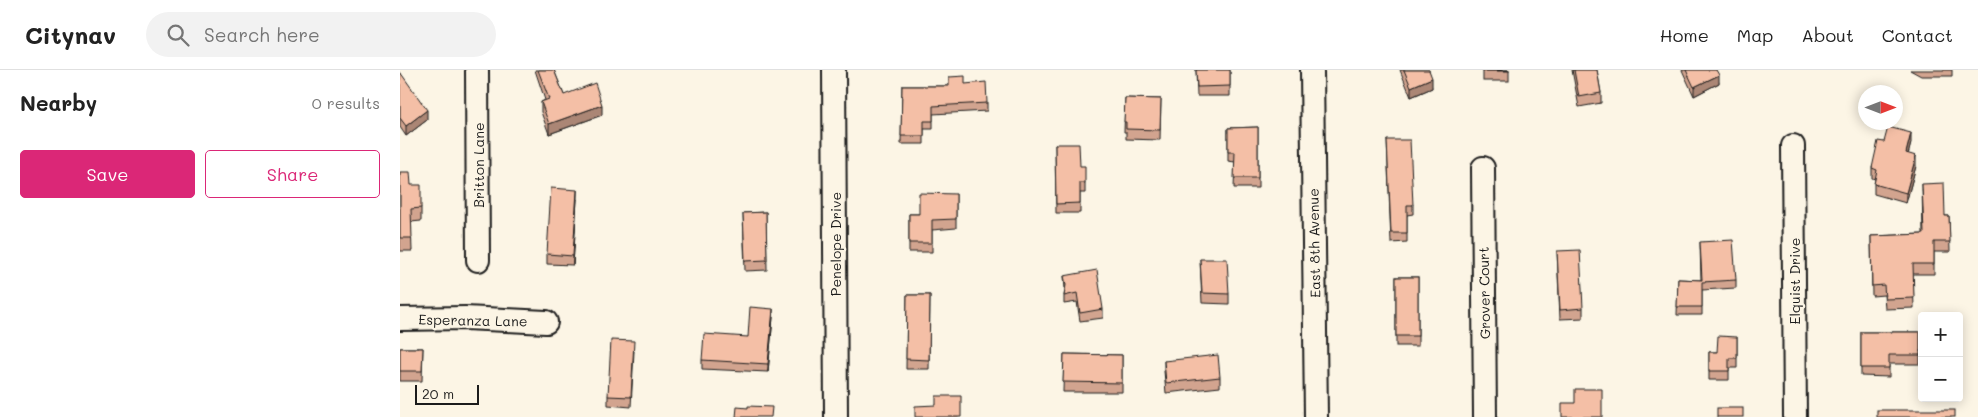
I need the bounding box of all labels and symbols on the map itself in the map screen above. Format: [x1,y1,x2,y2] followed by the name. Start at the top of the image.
[1858,85,1903,130] north arrow
[469,122,488,208] street label: Britton Lane
[1304,188,1324,298] street label: East 8th Avenue
[826,192,845,296] street label: Penelope Drive
[1785,238,1804,324] street label: Elquist Drive
[1474,247,1494,339] street label: Grover Court
[418,310,528,330] street label: Esperanza Lane
[415,382,479,405] scale bar

